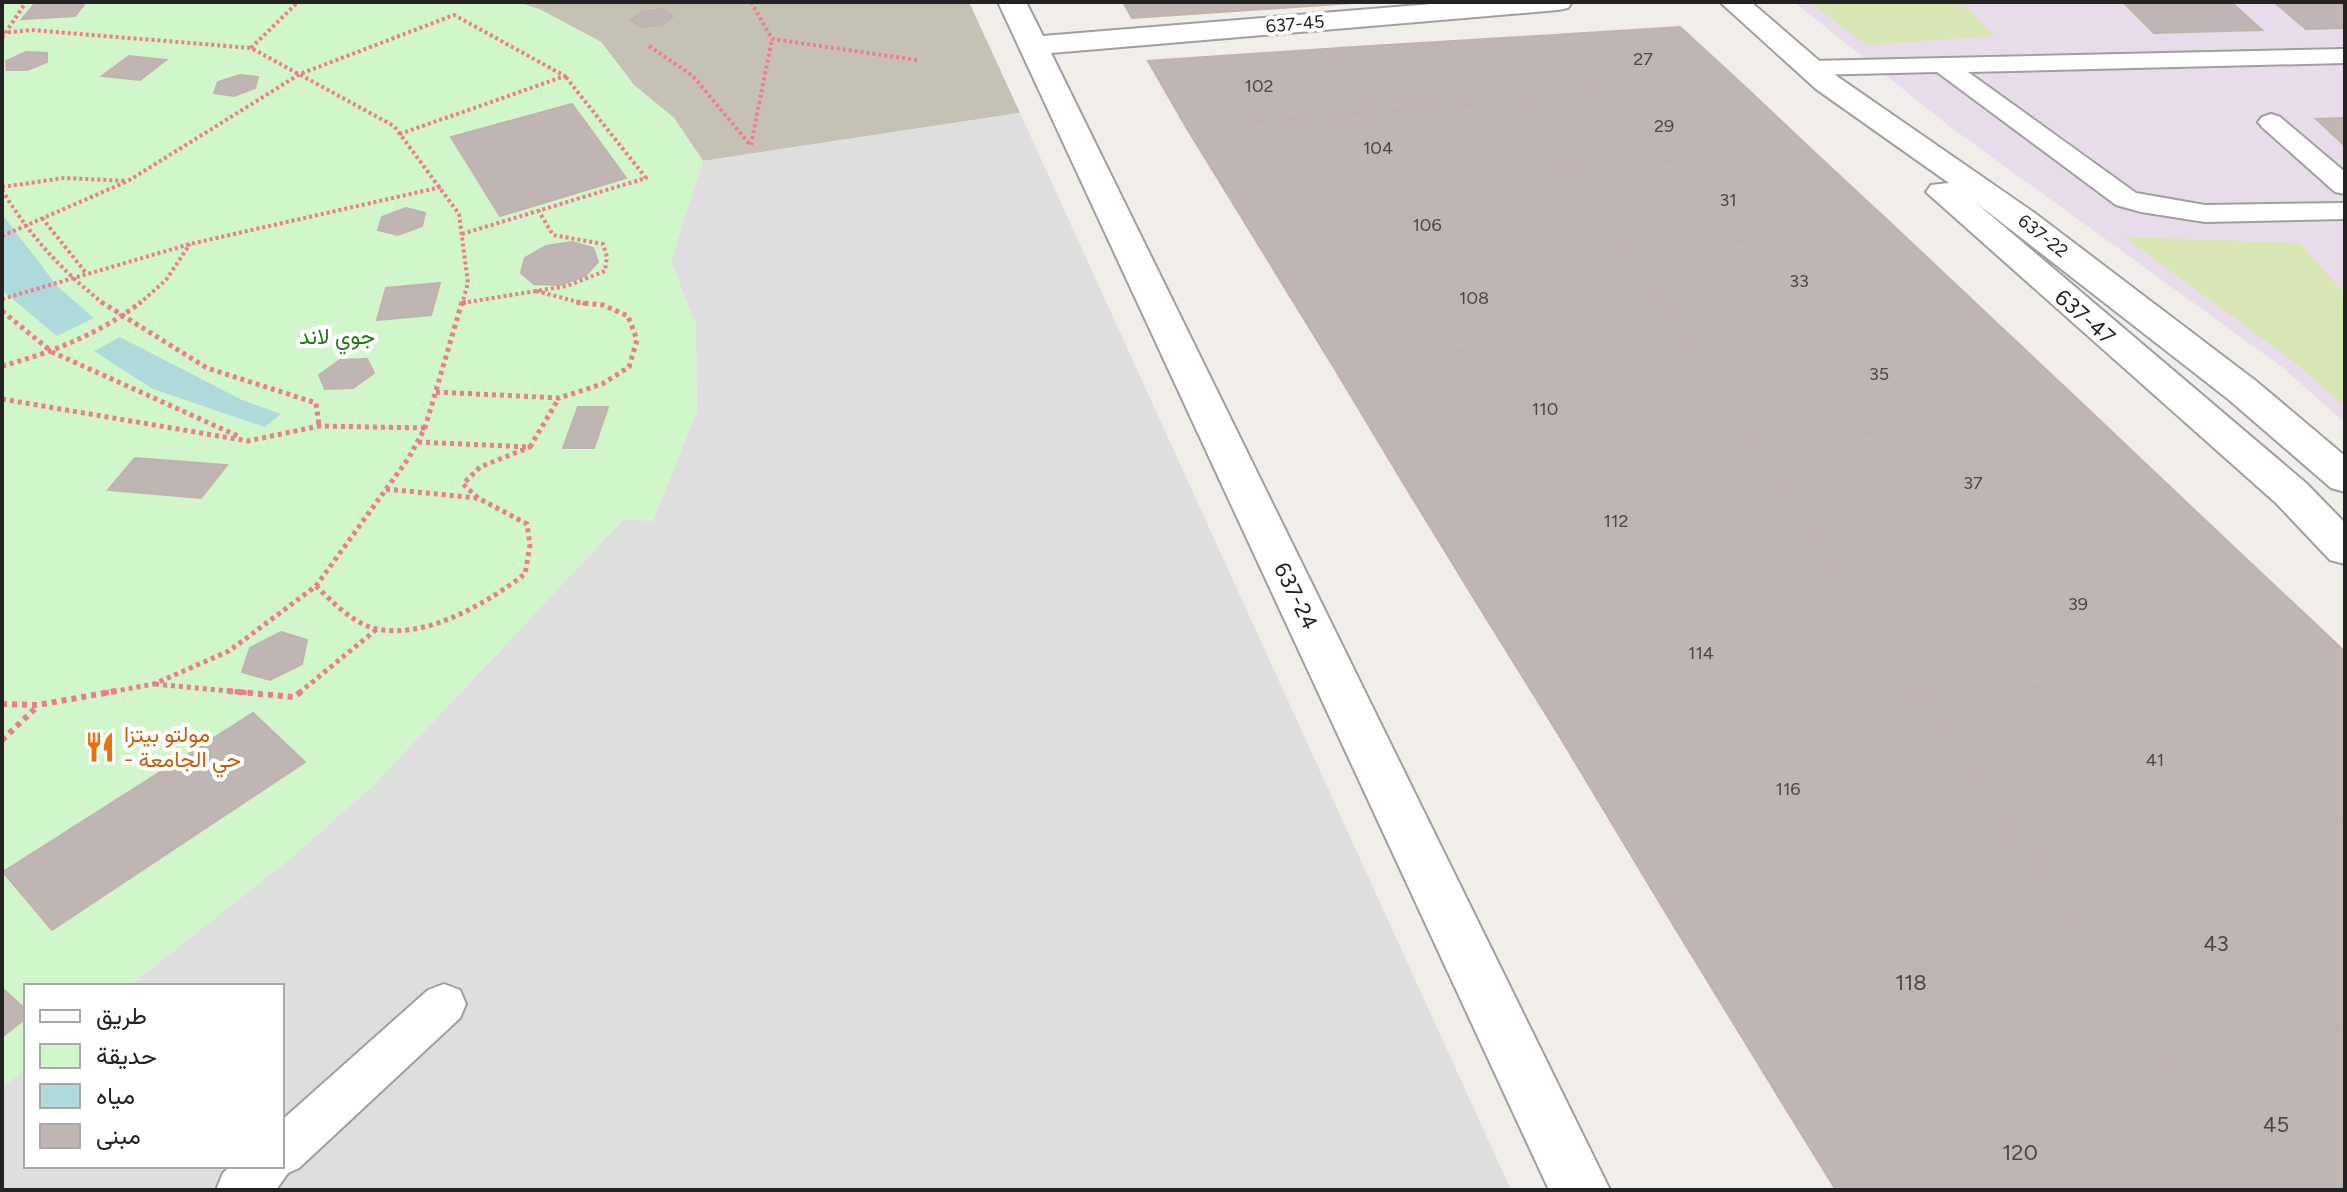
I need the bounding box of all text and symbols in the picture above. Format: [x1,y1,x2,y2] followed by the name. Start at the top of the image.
[1265,10,1325,38] street label: 637-45
[1633,48,1653,70] house number: 27
[1244,75,1274,97] house number: 102
[1654,115,1674,137] house number: 29
[1363,137,1393,159] house number: 104
[1719,189,1737,211] house number: 31
[2014,210,2072,262] street label: 637-22
[1412,214,1442,236] house number: 106
[1789,270,1809,292] house number: 33
[2049,284,2121,351] street label: 637-47
[1459,287,1489,309] house number: 108
[299,323,375,355] park label: جوي لاند
[1869,363,1889,385] house number: 35
[1532,398,1558,420] house number: 110
[1963,472,1983,494] house number: 37
[1604,510,1628,532] house number: 112
[1268,558,1324,634] street label: 637-24
[2068,593,2088,615] house number: 39
[1688,642,1714,664] house number: 114
[124,721,241,778] place label: مولتو بيتزا - حي الجامعة
[83,730,117,764] restaurant icon: مولتو بيتزا - حي الجامعة
[2146,749,2164,771] house number: 41
[1775,778,1801,800] house number: 116
[2203,930,2229,957] house number: 43
[1895,969,1927,996] house number: 118
[24,984,284,1168] legend
[96,1001,147,1031] text: طريق
[96,1041,157,1070] text: حديقة
[96,1081,135,1110] text: مياه
[2263,1111,2289,1138] house number: 45
[96,1121,141,1150] text: مبنى
[2002,1139,2038,1166] house number: 120

